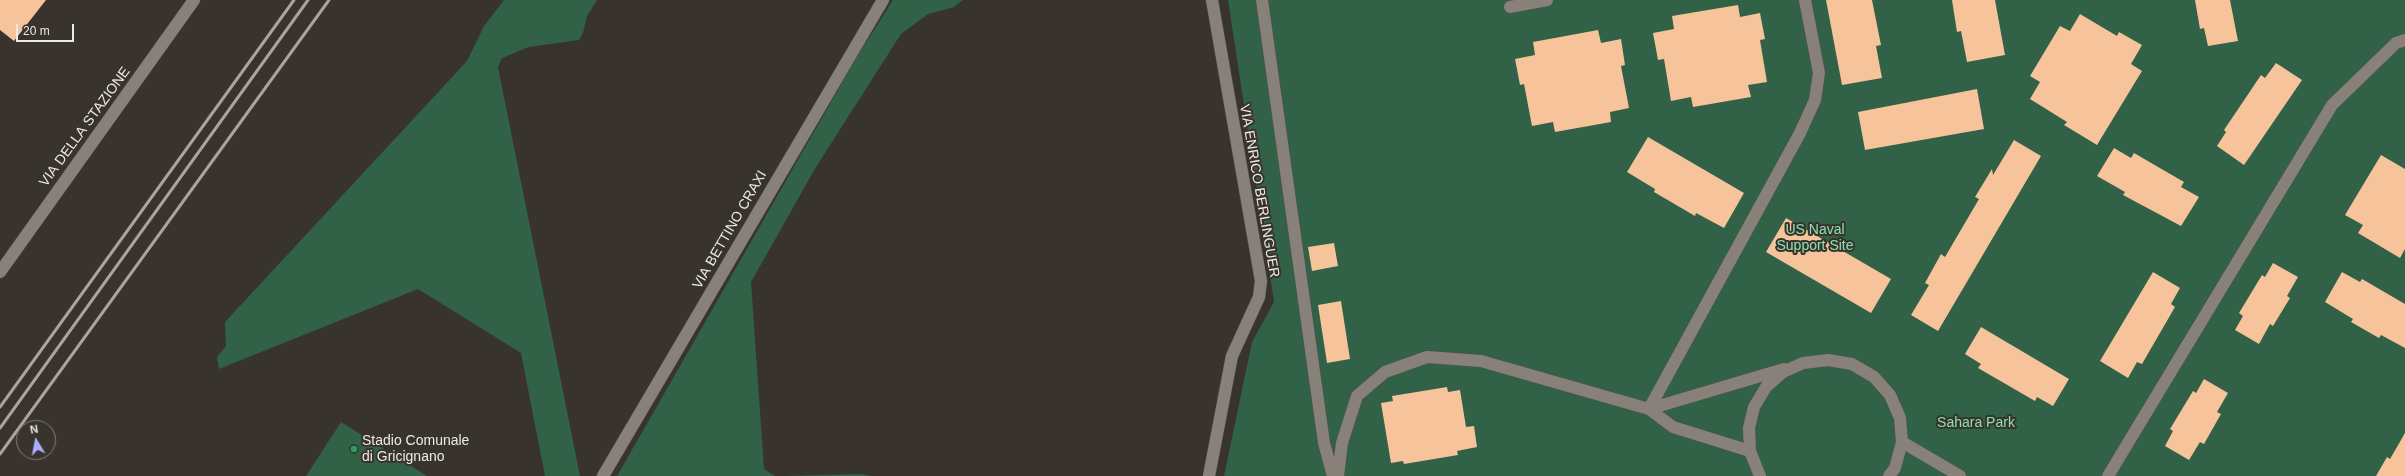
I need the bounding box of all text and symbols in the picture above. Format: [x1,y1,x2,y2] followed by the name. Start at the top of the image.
[18,16,76,42] scale bar
[23,24,50,38] text: 20 m
[36,64,134,190] street label: VIA DELLA STAZIONE
[1235,103,1283,279] street label: VIA ENRICO BERLINGUER
[689,168,771,292] street label: VIA BETTINO CRAXI
[1776,222,1854,254] park label: US Naval Support Site
[1937,415,2015,431] park label: Sahara Park
[16,420,56,460] north arrow
[29,423,39,436] text: N
[362,433,469,466] place label: Stadio Comunale di Gricignano
[349,444,359,454] marker: Stadio Comunale di Gricignano

